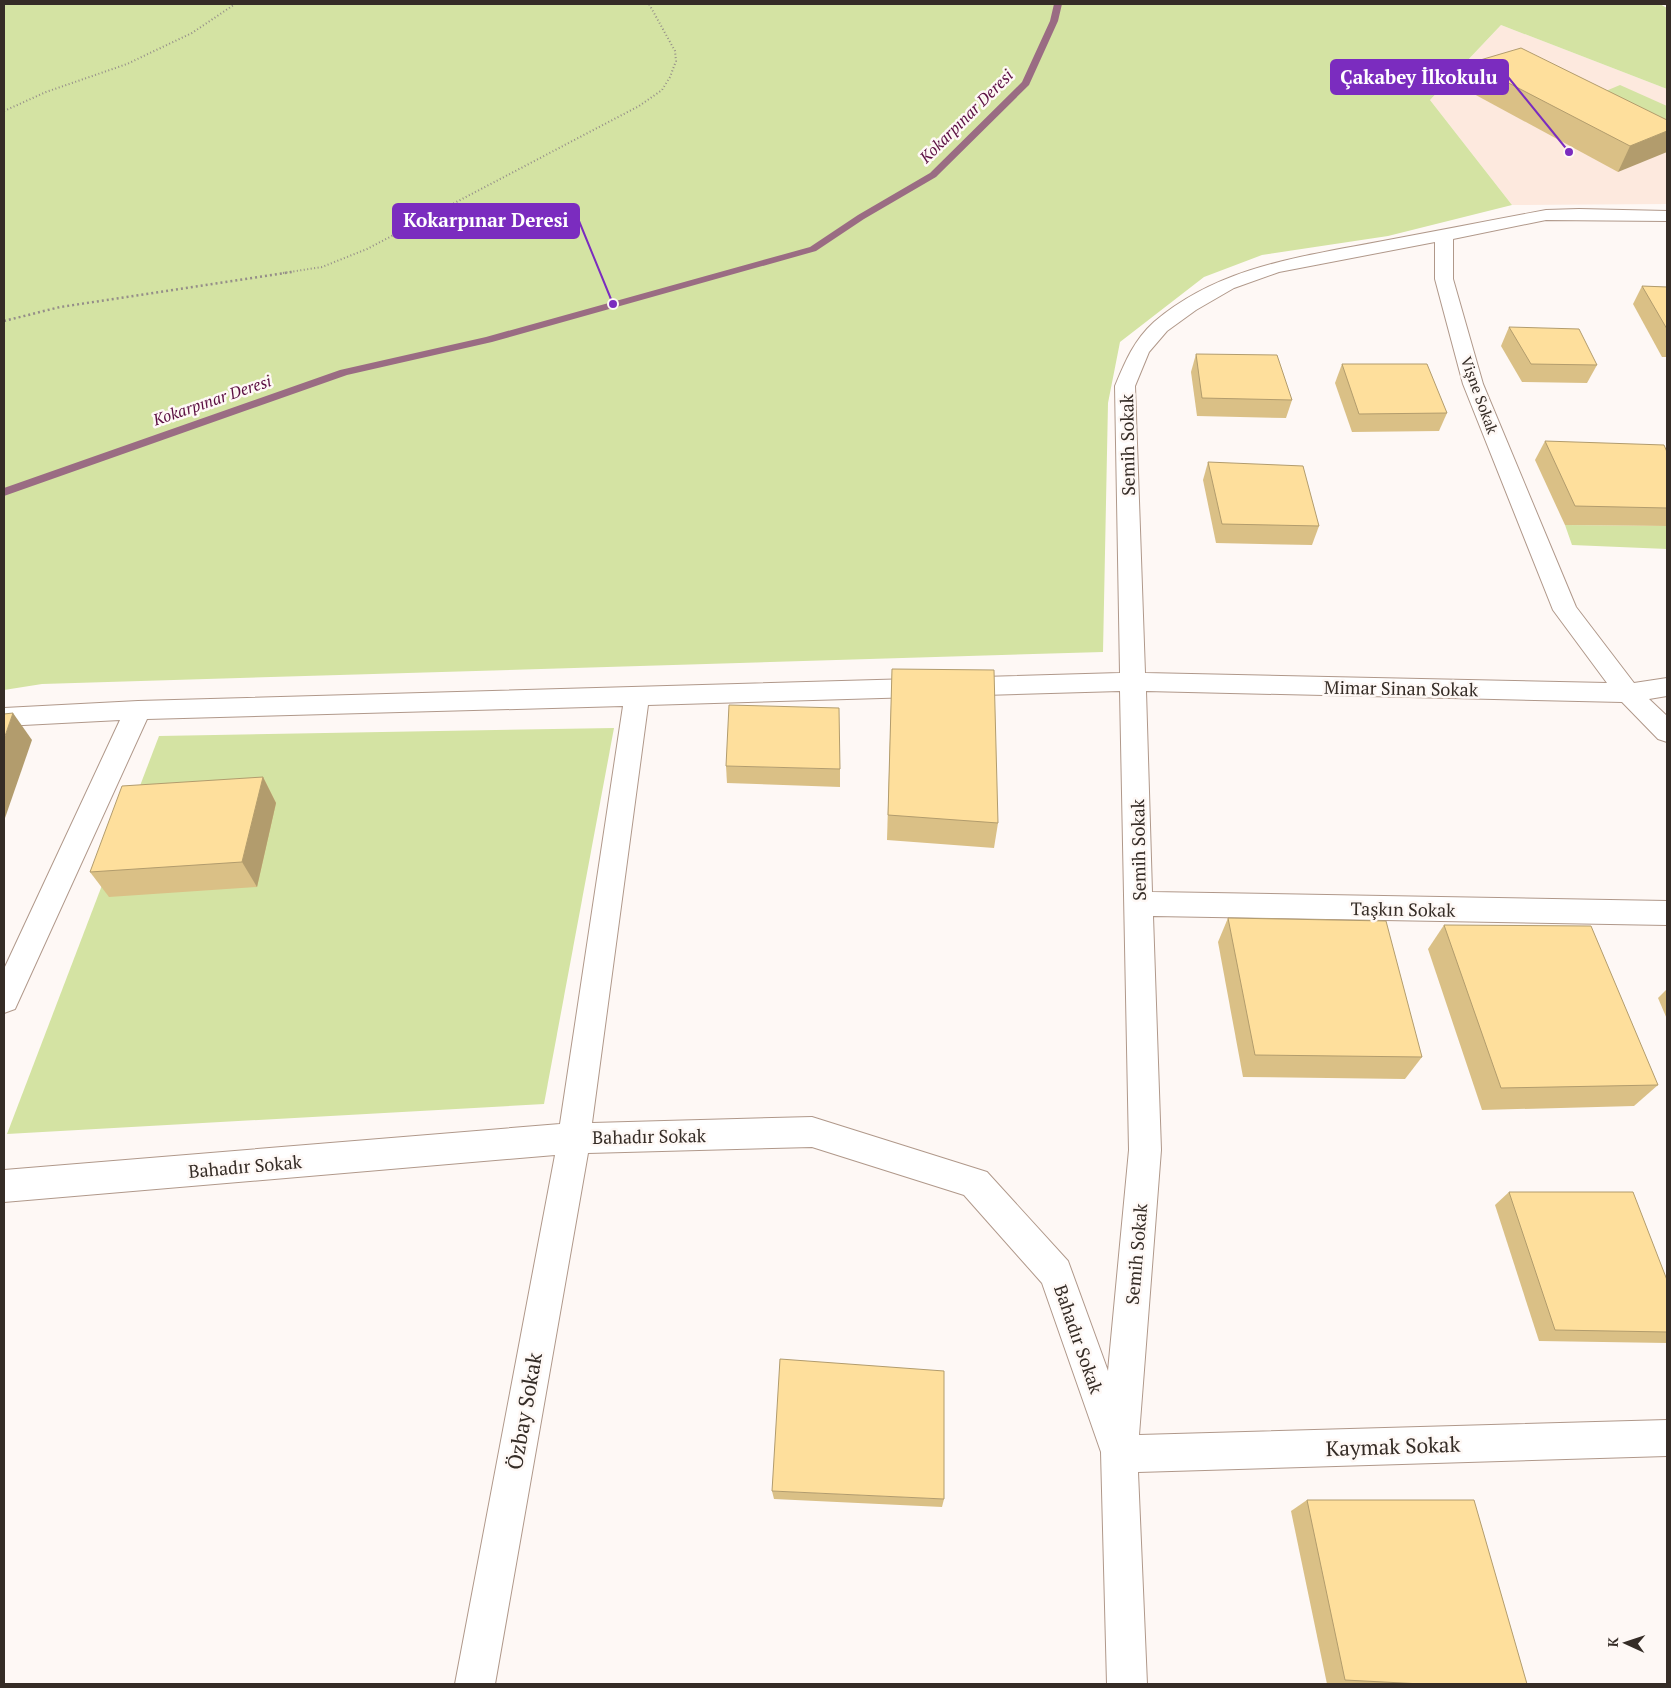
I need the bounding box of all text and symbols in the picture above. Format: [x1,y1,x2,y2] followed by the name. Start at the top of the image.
[1331,60,1508,94] callout: Çakabey İlkokulu
[914,64,1018,168] water label: Kokarpınar Deresi
[1340,64,1498,90] text: Çakabey İlkokulu
[393,204,579,238] callout: Kokarpınar Deresi
[403,207,569,232] text: Kokarpınar Deresi
[1457,354,1503,437] street label: Vişne Sokak
[149,369,275,431] water label: Kokarpınar Deresi
[1114,393,1140,496] street label: Semih Sokak
[1324,675,1479,701] street label: Mimar Sinan Sokak
[1125,798,1151,901] street label: Semih Sokak
[1350,896,1456,922] street label: Taşkın Sokak
[592,1123,707,1149] street label: Bahadır Sokak
[187,1149,303,1183] street label: Bahadır Sokak
[1120,1202,1152,1306] street label: Semih Sokak
[1049,1281,1109,1397] street label: Bahadır Sokak
[500,1350,548,1472] street label: Özbay Sokak
[1325,1430,1461,1462] street label: Kaymak Sokak
[1601,1618,1651,1668] north arrow
[1603,1637,1622,1648] text: K

